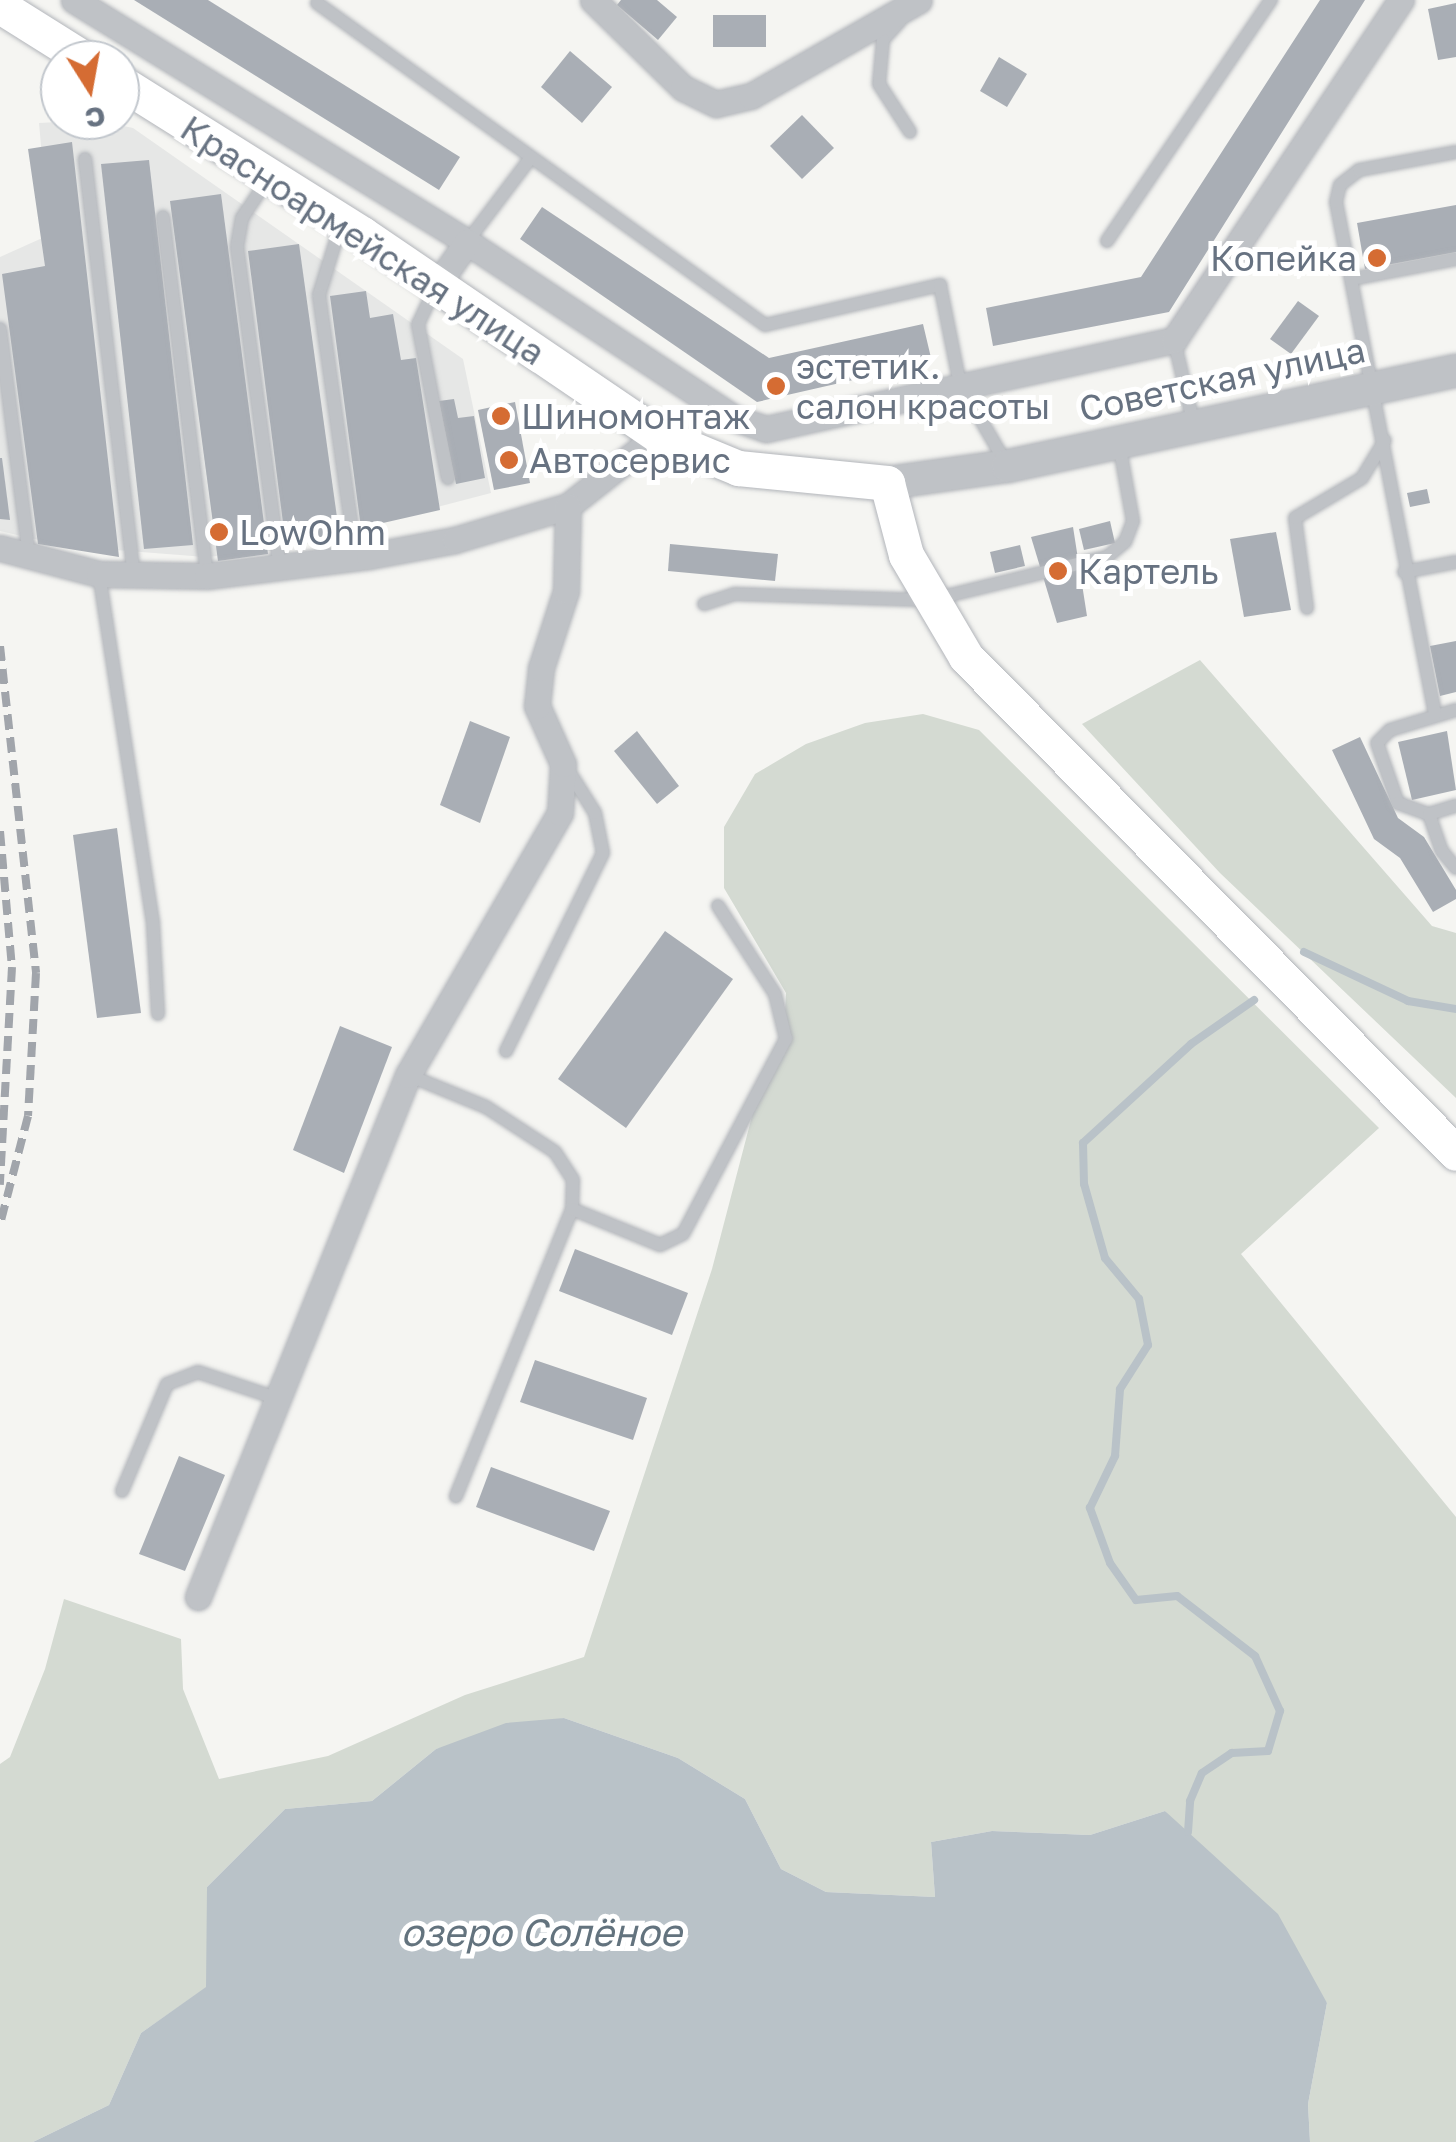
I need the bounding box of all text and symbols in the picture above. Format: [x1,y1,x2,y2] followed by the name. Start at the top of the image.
[40,40,140,140] north arrow
[83,100,108,136] text: С
[173,107,553,373] street label: Красноармейская улица
[1210,237,1357,279] place label: Копейка
[1366,247,1388,269] marker: Копейка
[1075,328,1369,430] street label: Советская улица
[796,345,1050,427] place label: эстетик. салон красоты
[765,375,787,397] marker: эстетик. салон красоты
[521,395,750,437] place label: Шиномонтаж
[490,405,512,427] marker: Шиномонтаж
[529,439,731,481] place label: Автосервис
[498,449,520,471] marker: Автосервис
[239,511,386,553] place label: LowOhm
[208,521,230,543] marker: LowOhm
[1078,550,1219,592] place label: Картель
[1047,560,1069,582] marker: Картель
[400,1909,682,1955] water label: озеро Солёное

